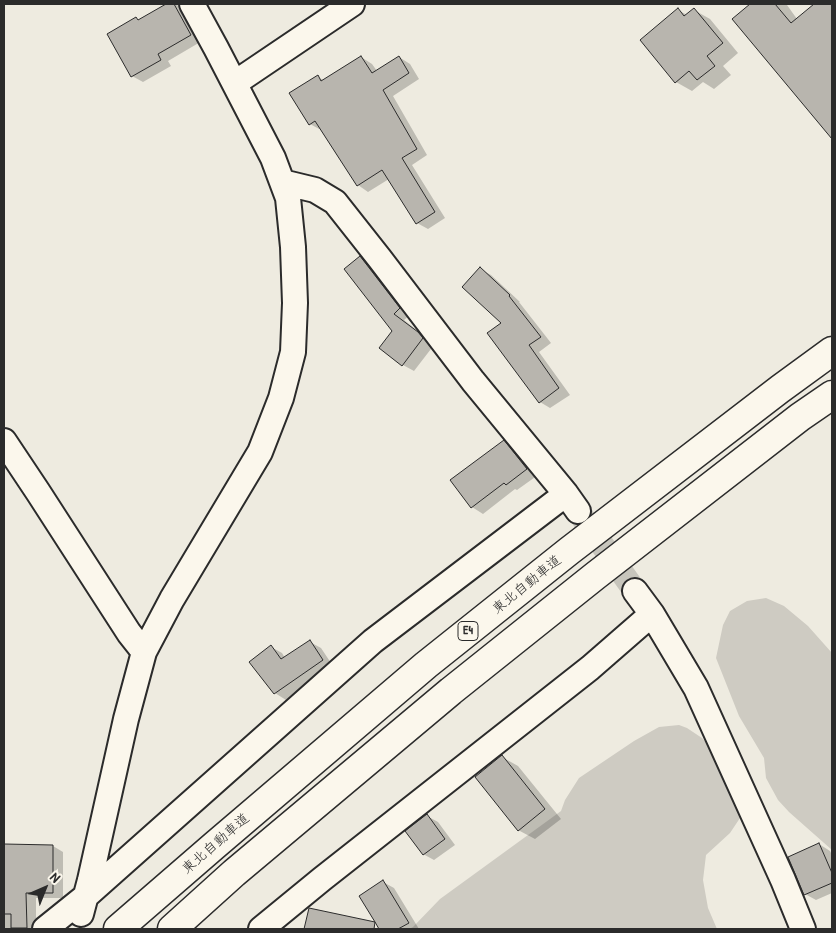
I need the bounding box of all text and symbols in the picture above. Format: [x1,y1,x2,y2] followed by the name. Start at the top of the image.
[489,552,565,618] street label: 東北自動車道
[458,622,478,640] road number: E4
[179,810,253,878] street label: 東北自動車道
[20,863,70,913] north arrow
[46,867,65,886] text: N

